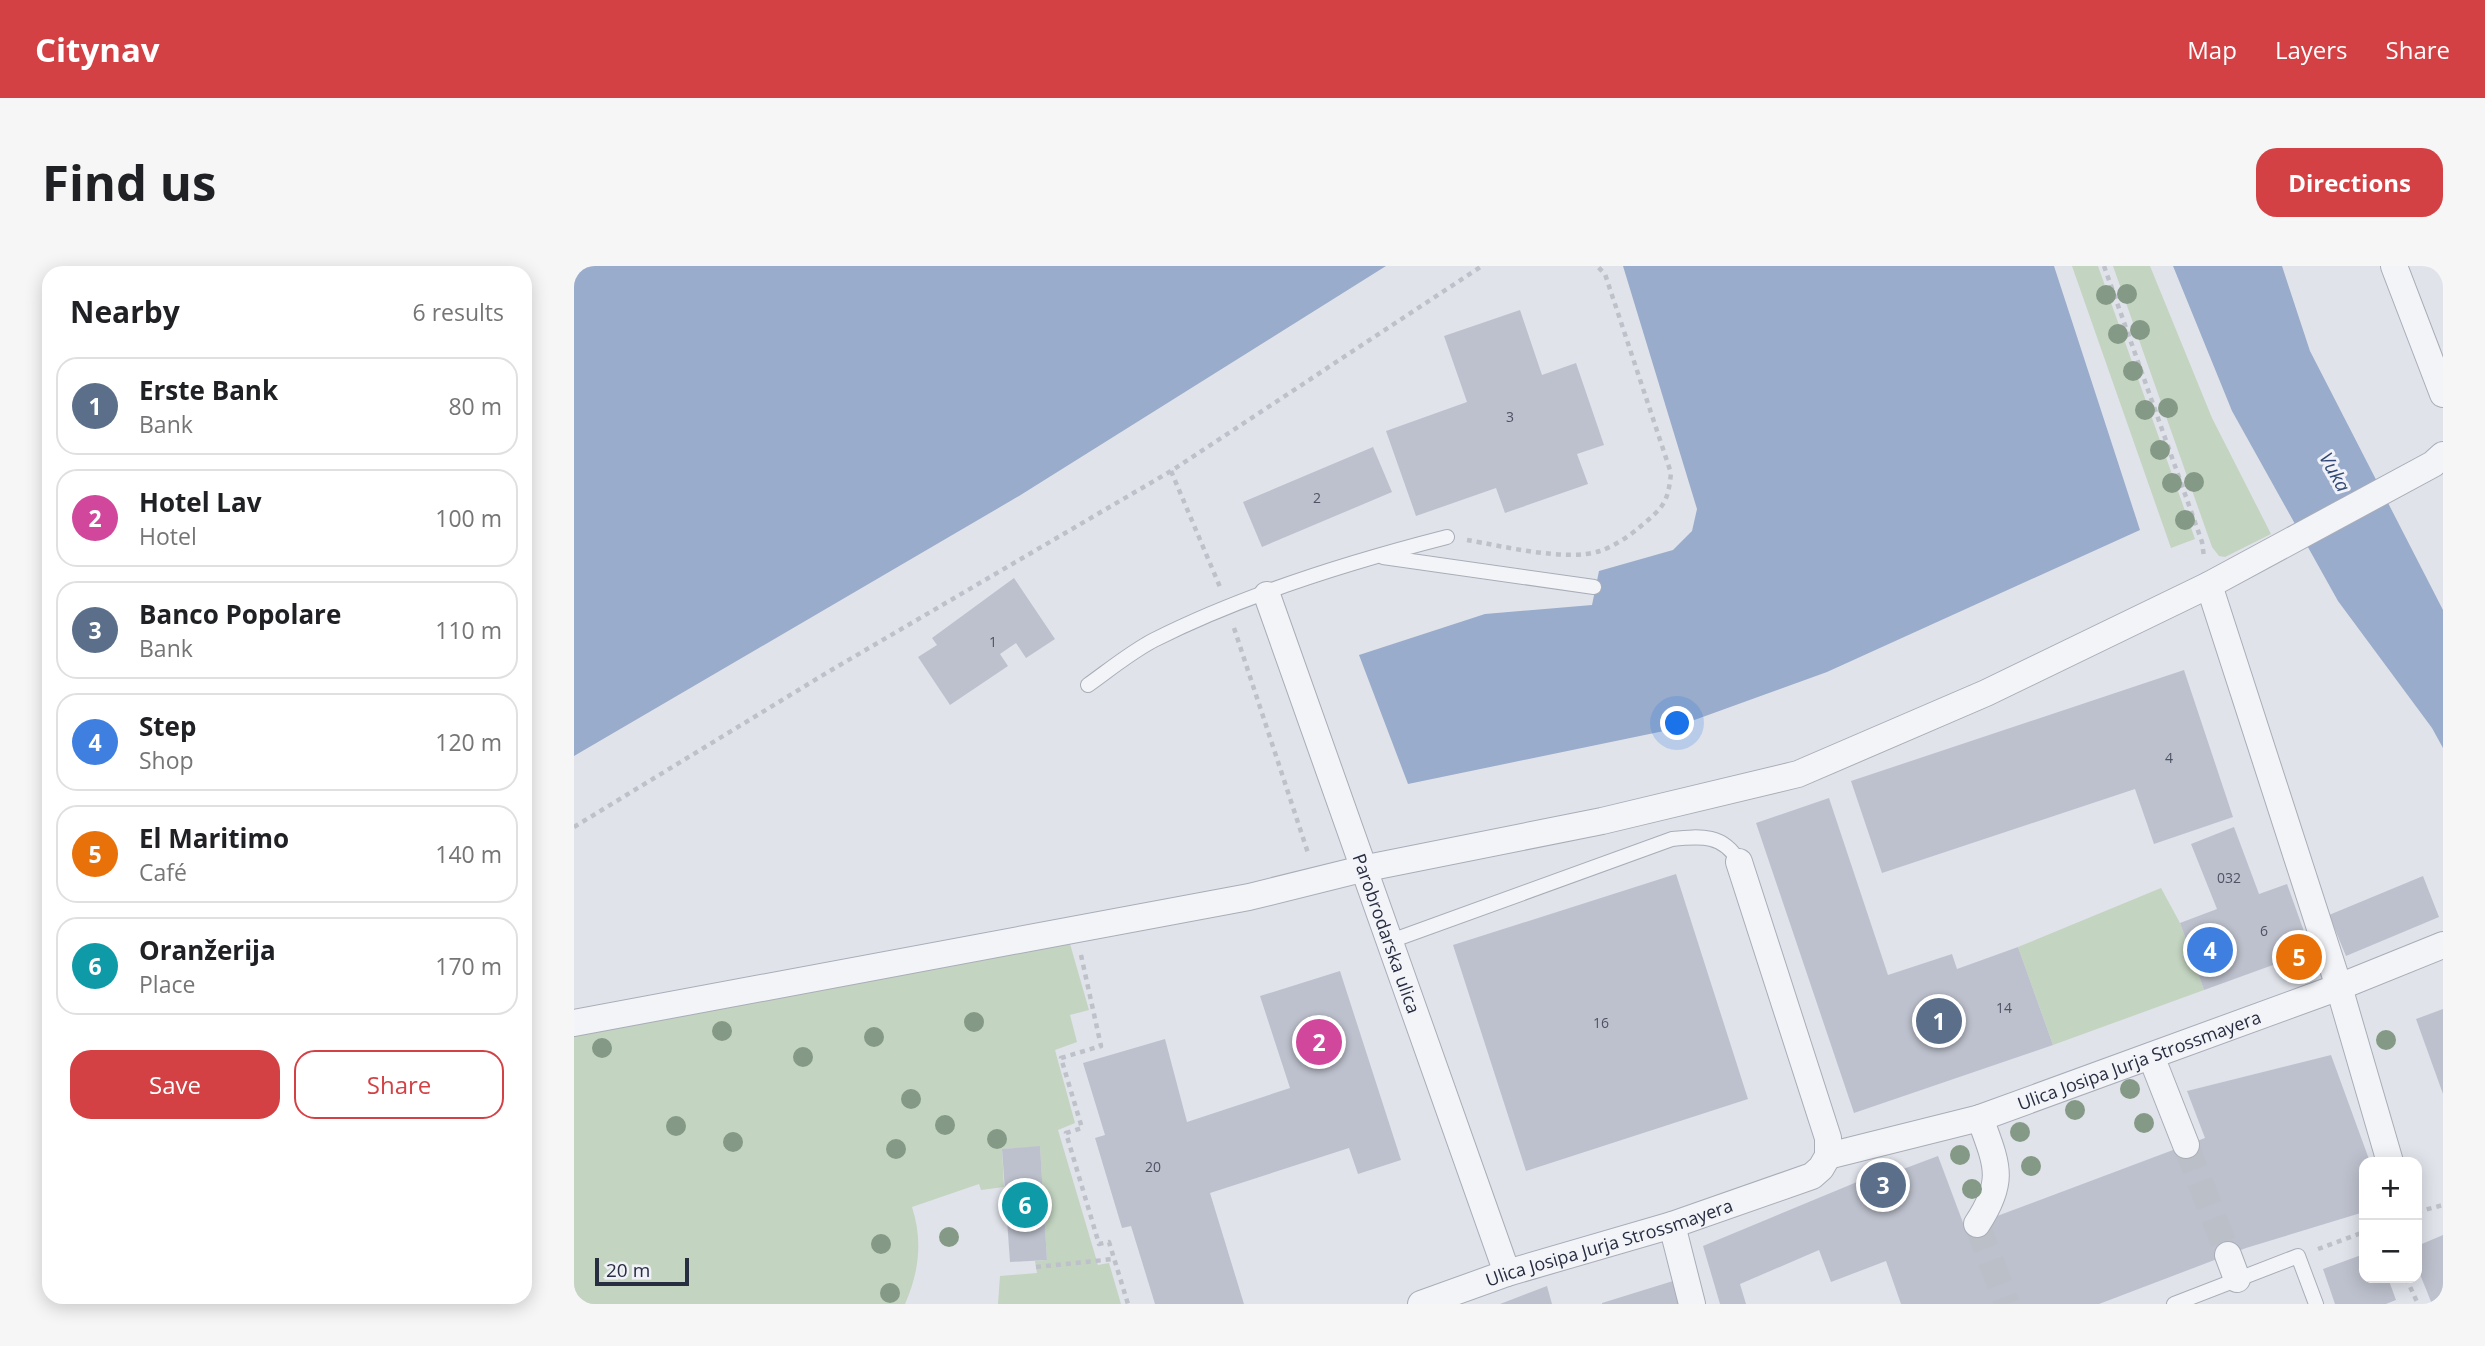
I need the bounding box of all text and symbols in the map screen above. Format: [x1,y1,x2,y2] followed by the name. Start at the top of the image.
[35,27,160,72] text: Citynav
[2187,33,2237,66] text: Map
[2275,33,2348,66] text: Layers
[2386,33,2450,66] text: Share
[2256,148,2443,217] button: Directions
[42,149,216,215] text: Find us
[70,291,180,332] text: Nearby
[413,296,504,328] text: 6 results
[139,372,278,408] text: Erste Bank
[88,390,102,422] text: 1
[448,390,502,422] text: 80 m
[1506,407,1514,426] house number: 3
[139,408,193,440] text: Bank
[2314,448,2357,497] water label: Vuka
[139,484,262,520] text: Hotel Lav
[1313,488,1321,507] house number: 2
[88,502,102,534] text: 2
[435,502,502,534] text: 100 m
[139,520,197,552] text: Hotel
[139,596,341,632] text: Banco Popolare
[88,614,102,646] text: 3
[435,614,502,646] text: 110 m
[139,632,193,664] text: Bank
[989,632,997,651] house number: 1
[1660,706,1694,740] your location
[139,708,196,744] text: Step
[88,726,102,758] text: 4
[435,726,502,758] text: 120 m
[139,744,194,776] text: Shop
[2165,748,2173,767] house number: 4
[139,820,289,856] text: El Maritimo
[88,838,102,870] text: 5
[435,838,502,870] text: 140 m
[1347,850,1426,1017] street label: Parobrodarska ulica
[139,856,187,888] text: Café
[2217,868,2241,887] house number: 032
[2260,921,2268,940] house number: 6
[2187,924,2233,976] pin: 4
[2276,931,2322,983] pin: 5
[139,932,276,968] text: Oranžerija
[88,950,102,982] text: 6
[435,950,502,982] text: 170 m
[139,968,195,1000] text: Place
[1916,995,1962,1047] pin: 1
[1996,998,2012,1017] house number: 14
[2014,1005,2264,1115] street label: Ulica Josipa Jurja Strossmayera
[1593,1013,1609,1032] house number: 16
[1296,1016,1342,1068] pin: 2
[70,1050,280,1119] button: Save
[294,1050,504,1119] button: Share
[1145,1157,1161,1176] house number: 20
[2359,1157,2422,1283] map controls
[2359,1157,2422,1220] button: +
[1860,1159,1906,1211] pin: 3
[1002,1179,1048,1231] pin: 6
[1482,1193,1736,1292] street label: Ulica Josipa Jurja Strossmayera
[2359,1220,2422,1283] button: −
[595,1255,690,1287] scale bar
[606,1257,650,1283] text: 20 m

